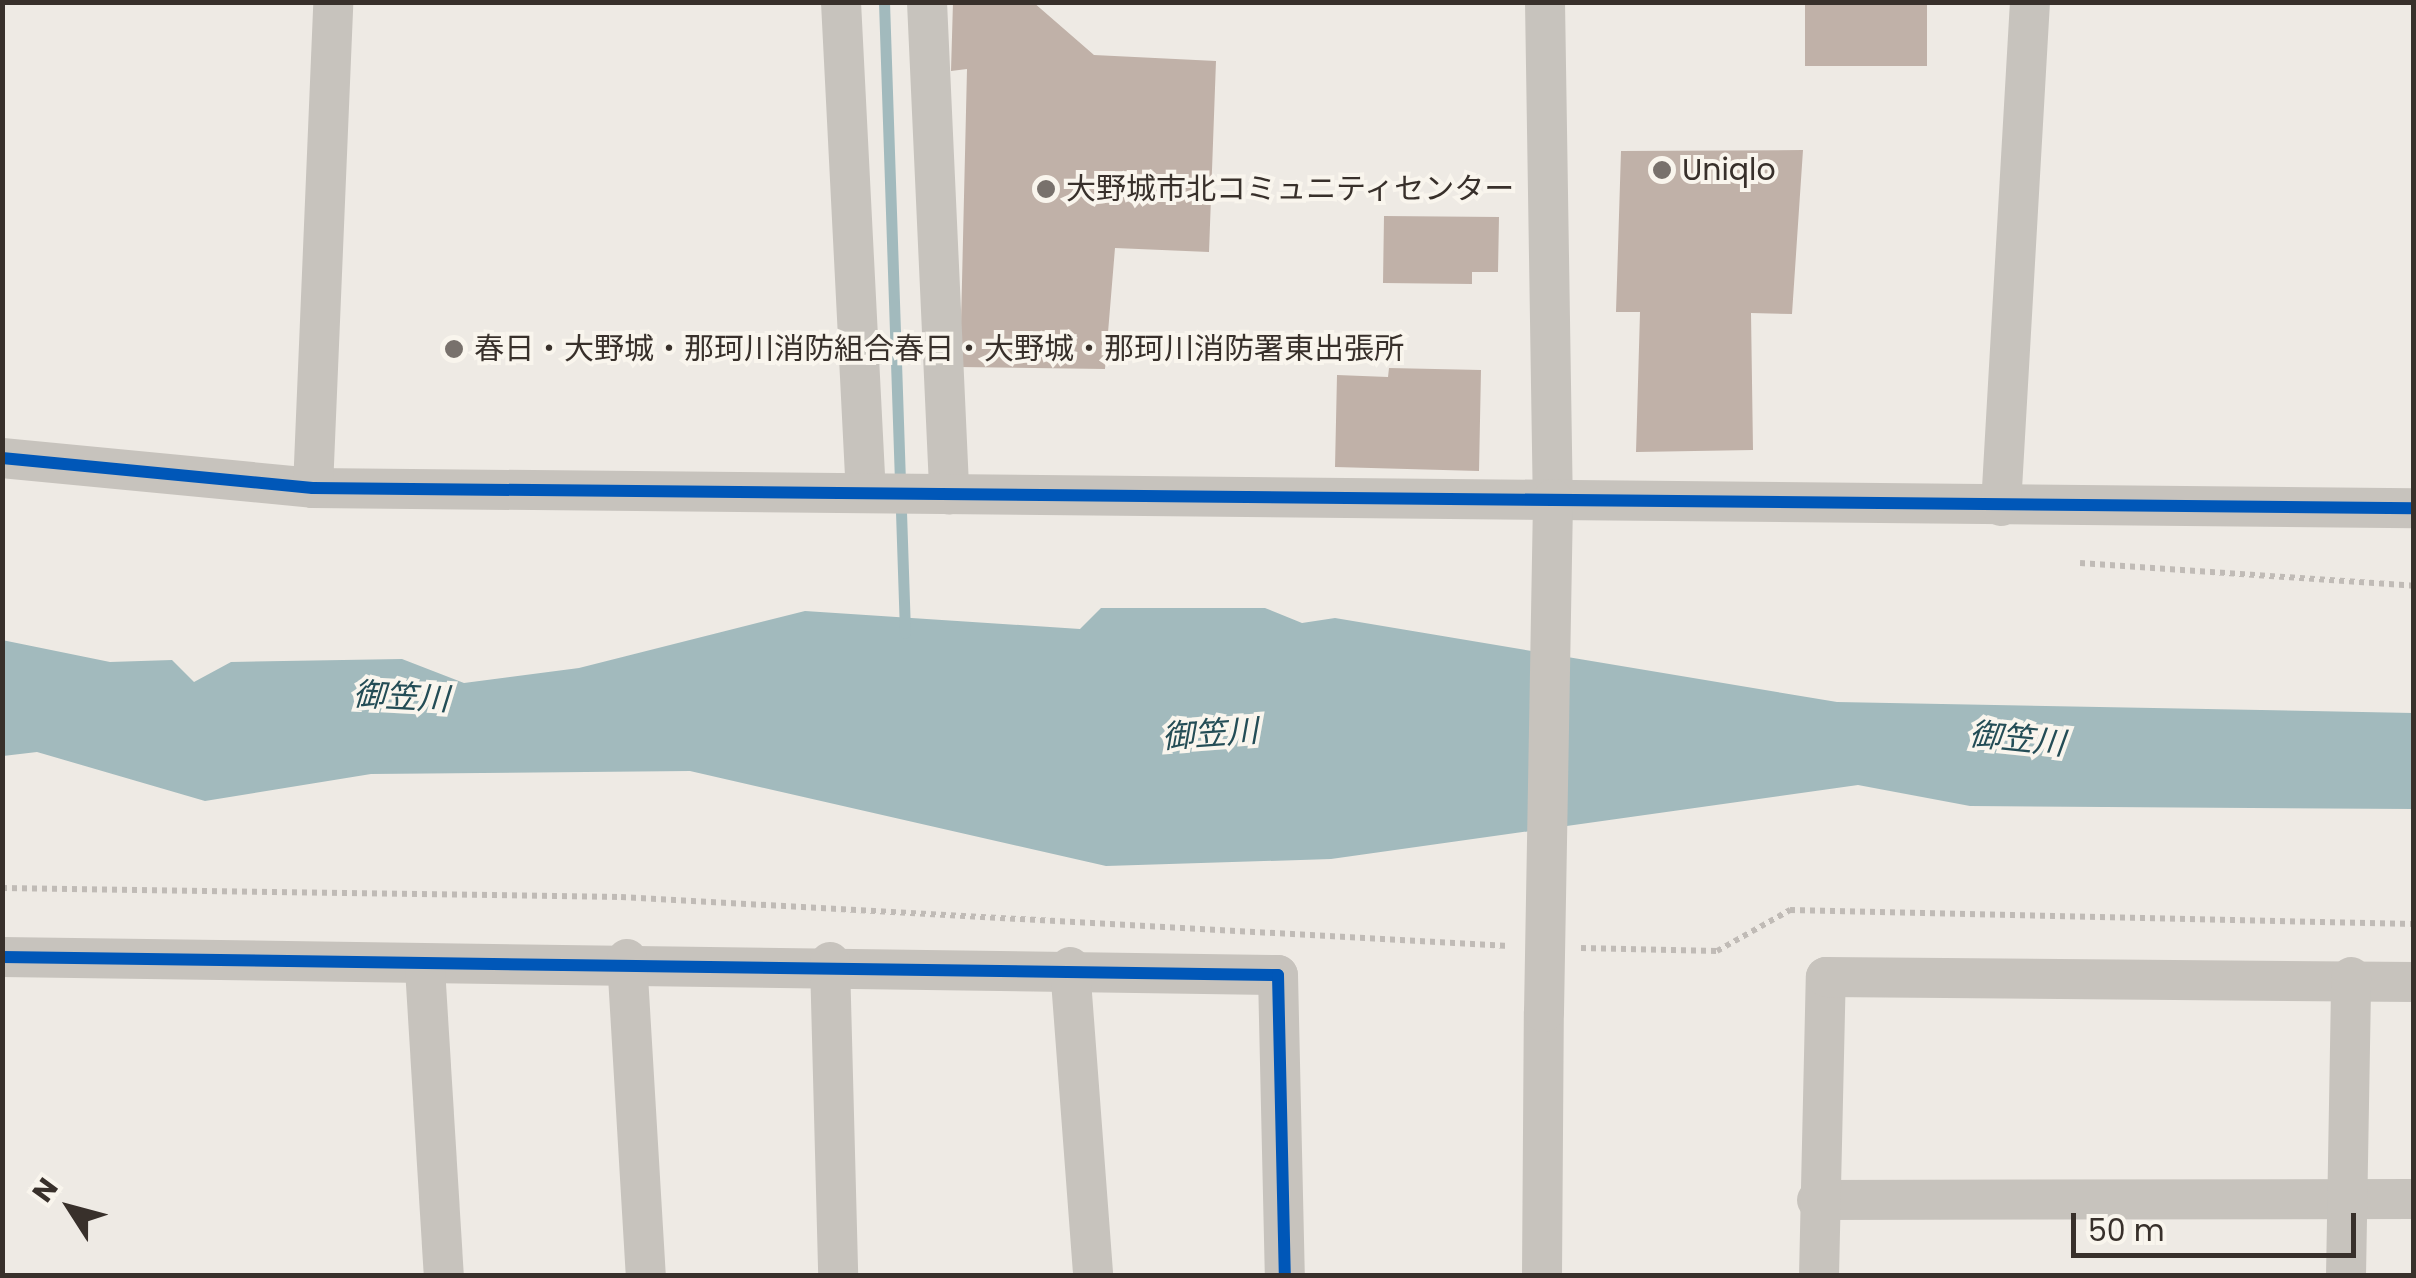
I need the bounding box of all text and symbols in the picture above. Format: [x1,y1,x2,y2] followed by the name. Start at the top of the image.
[1682,152,1776,188] place label: Uniqlo
[1651,159,1673,181] marker: Uniqlo
[1066,171,1516,207] place label: 大野城市北コミュニティセンター
[1035,178,1057,200] marker: 大野城市北コミュニティセンター
[474,331,1404,367] place label: 春日・大野城・那珂川消防組合春日・大野城・那珂川消防署東出張所
[443,338,465,360] marker: 春日・大野城・那珂川消防組合春日・大野城・那珂川消防署東出張所
[352,675,450,719] water label: 御笠川
[1161,711,1259,757] water label: 御笠川
[1967,715,2067,763] water label: 御笠川
[20,1158,120,1258] north arrow
[23,1170,67,1210] text: N
[2076,1193,2361,1255] scale bar
[2088,1209,2165,1252] text: 50 m

